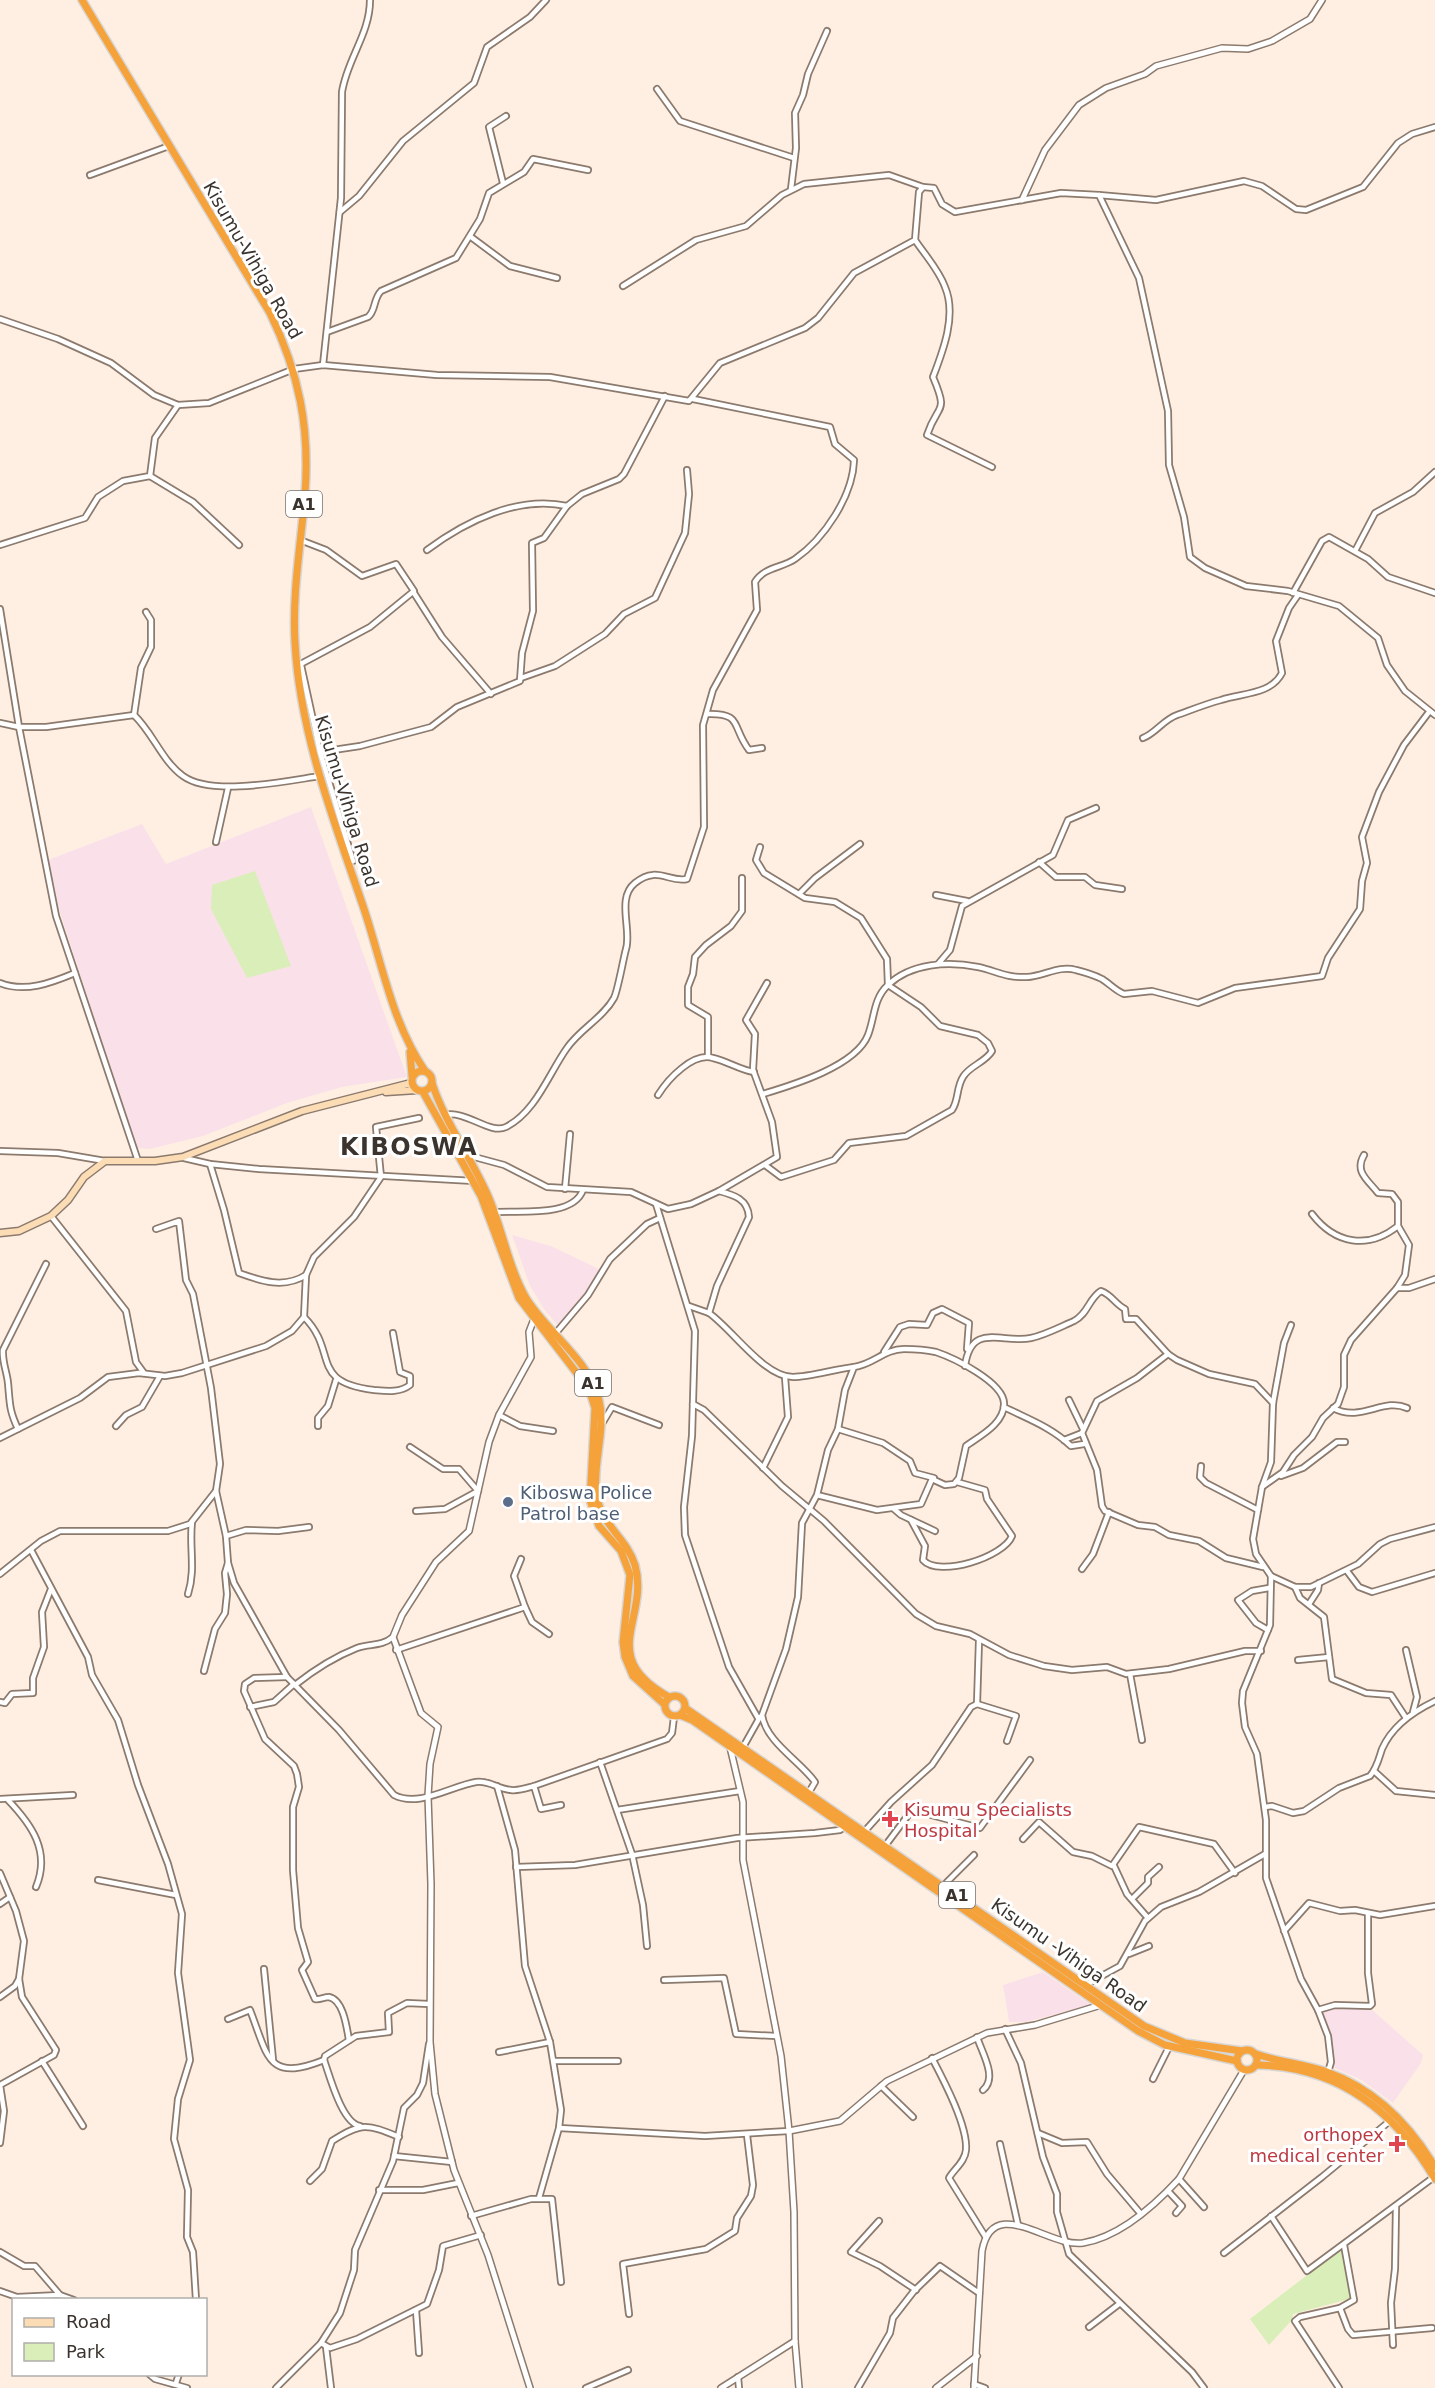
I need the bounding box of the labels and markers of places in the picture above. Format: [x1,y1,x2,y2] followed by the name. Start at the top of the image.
[520,1482,652,1524] place label: Kiboswa Police Patrol base
[501,1495,515,1509] marker: Kiboswa Police Patrol base
[904,1799,1072,1841] place label: Kisumu Specialists Hospital
[881,1810,899,1828] marker: Kisumu Specialists Hospital
[1249,2124,1385,2166] place label: orthopex medical center
[1388,2135,1406,2153] marker: orthopex medical center

